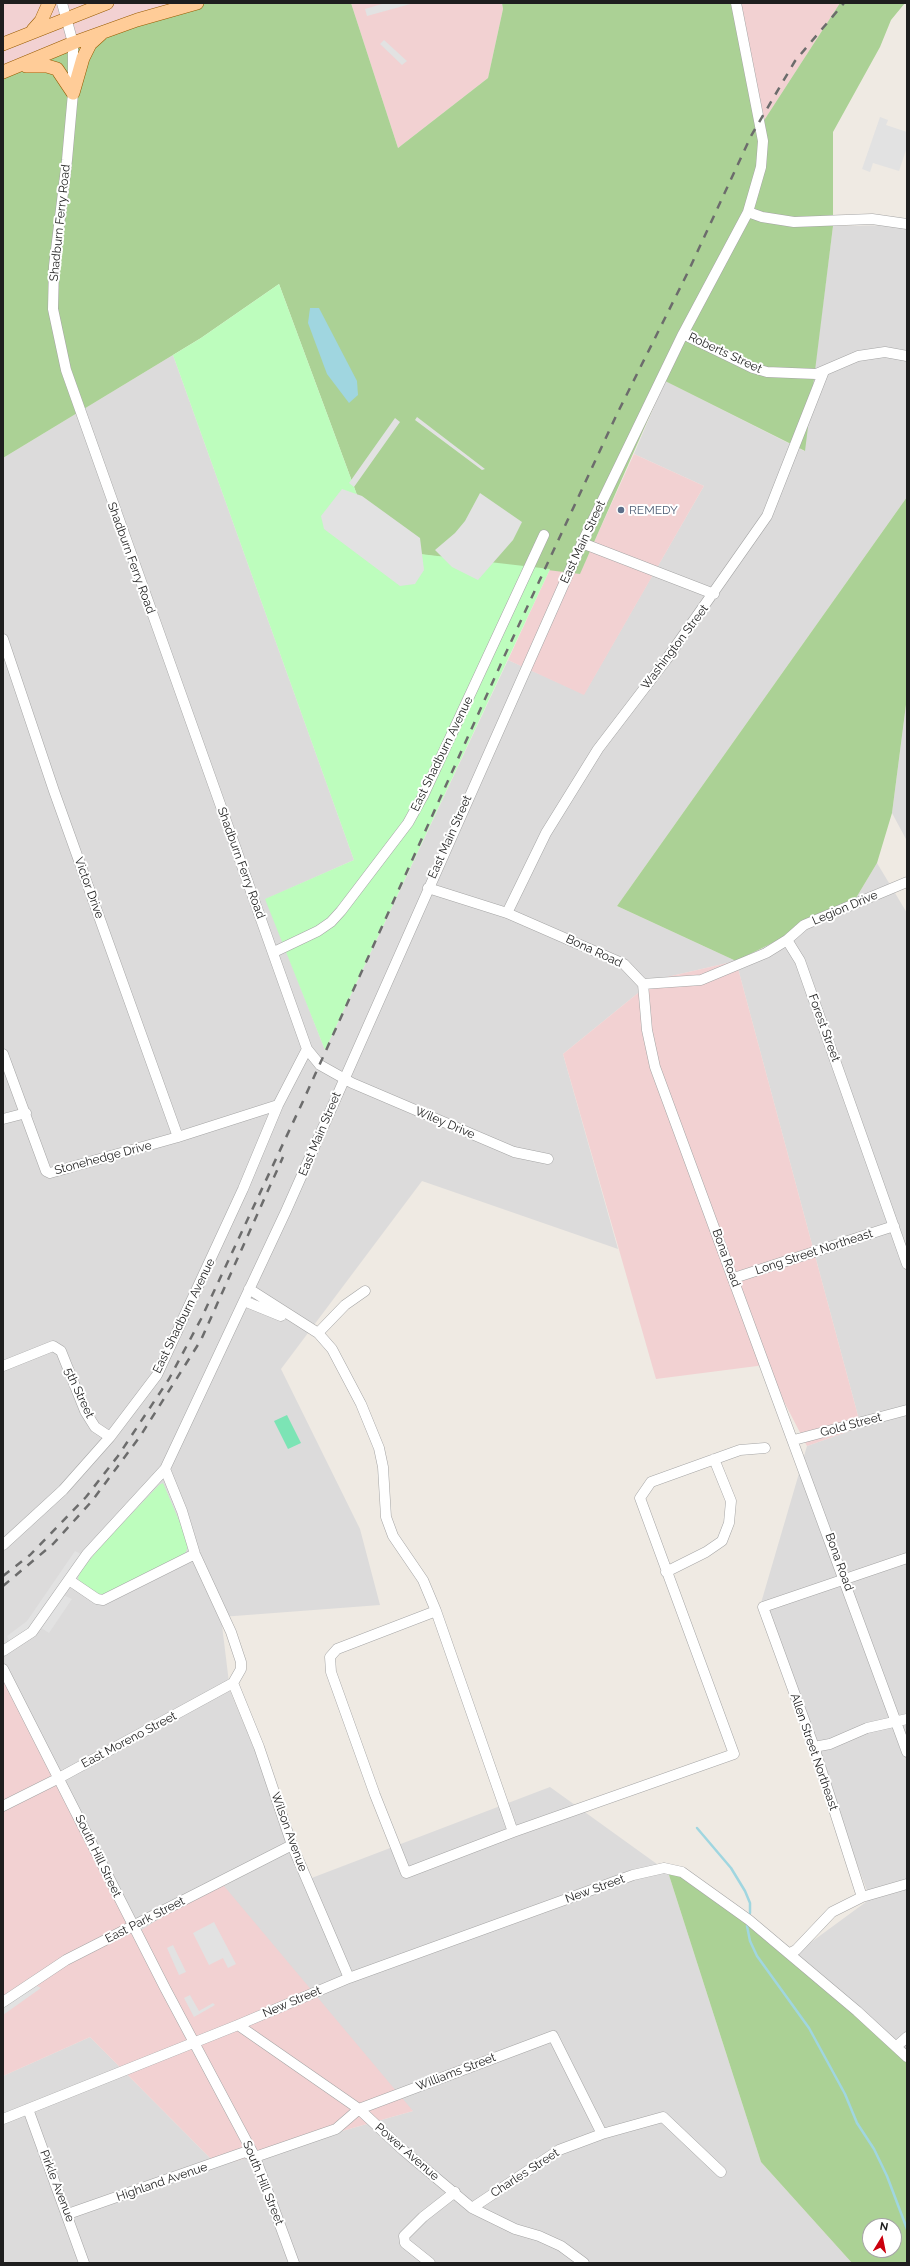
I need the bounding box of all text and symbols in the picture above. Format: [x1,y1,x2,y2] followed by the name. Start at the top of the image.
[47,164,73,282] street label: Shadburn Ferry Road
[686,330,764,376] street label: Roberts Street
[558,498,608,586] street label: East Main Street
[104,500,158,616] street label: Shadburn Ferry Road
[629,503,678,517] place label: REMEDY
[616,505,626,515] marker: REMEDY
[638,602,712,692] street label: Washington Street
[408,694,476,814] street label: East Shadburn Avenue
[425,793,475,881] street label: East Main Street
[214,805,268,921] street label: Shadburn Ferry Road
[71,855,107,921] street label: Victor Drive
[810,888,880,928] street label: Legion Drive
[564,932,624,970] street label: Bona Road
[805,992,843,1064] street label: Forest Street
[296,1090,344,1178] street label: East Main Street
[413,1104,477,1142] street label: Wiley Drive
[53,1138,153,1178] street label: Stonehedge Drive
[753,1226,875,1278] street label: Long Street Northeast
[709,1227,743,1289] street label: Bona Road
[150,1256,218,1376] street label: East Shadburn Avenue
[61,1366,97,1420] street label: 5th Street
[819,1410,883,1440] street label: Gold Street
[822,1531,856,1593] street label: Bona Road
[787,1692,841,1812] street label: Allen Street Northeast
[79,1709,179,1771] street label: East Moreno Street
[268,1790,310,1874] street label: Wilson Avenue
[72,1812,124,1900] street label: South Hill Street
[563,1872,627,1906] street label: New Street
[103,1894,187,1946] street label: East Park Street
[261,1983,323,2021] street label: New Street
[414,2050,498,2094] street label: Williams Street
[372,2120,442,2184] street label: Power Avenue
[239,2139,287,2227] street label: South Hill Street
[488,2146,562,2200] street label: Charles Street
[37,2148,77,2224] street label: Pirkle Avenue
[115,2160,209,2204] street label: Highland Avenue
[862,2218,902,2258] north arrow
[879,2220,889,2234] text: N

